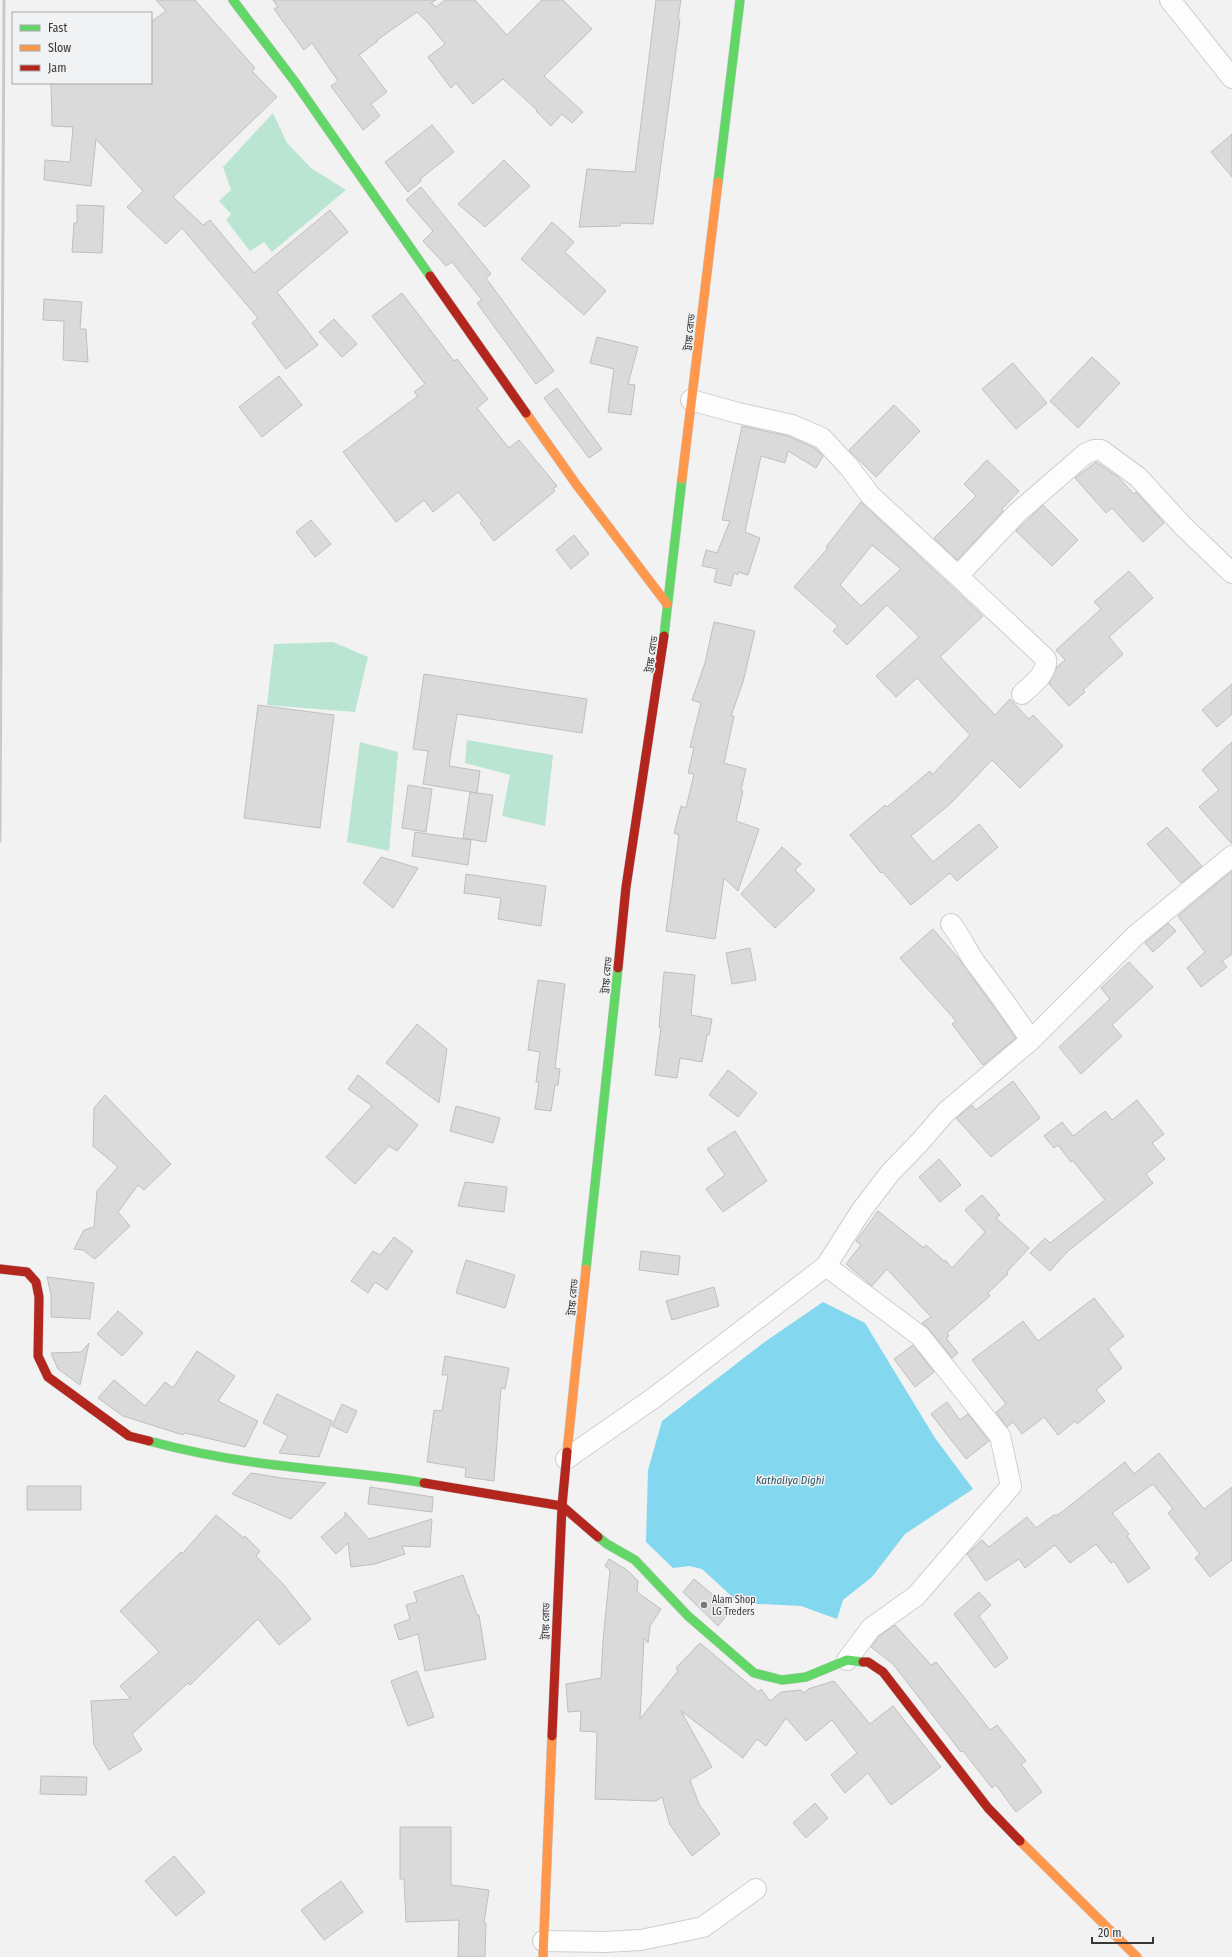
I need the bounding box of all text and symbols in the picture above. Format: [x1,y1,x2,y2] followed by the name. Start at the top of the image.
[12,12,152,84] legend
[48,21,67,35] text: Fast
[48,41,71,55] text: Slow
[48,61,66,75] text: Jam
[682,312,698,352] street label: ট্রাঙ্ক রোড
[643,634,661,674] street label: ট্রাঙ্ক রোড
[599,955,615,995] street label: ট্রাঙ্ক রোড
[565,1277,581,1317] street label: ট্রাঙ্ক রোড
[756,1474,825,1487] water label: Kathaliya Dighi
[712,1594,756,1618] place label: Alam Shop LG Treders
[699,1600,709,1610] marker: Alam Shop LG Treders
[539,1602,553,1641] street label: ট্রাঙ্ক রোড
[1092,1919,1153,1945] scale bar
[1098,1926,1122,1940] text: 20 m

